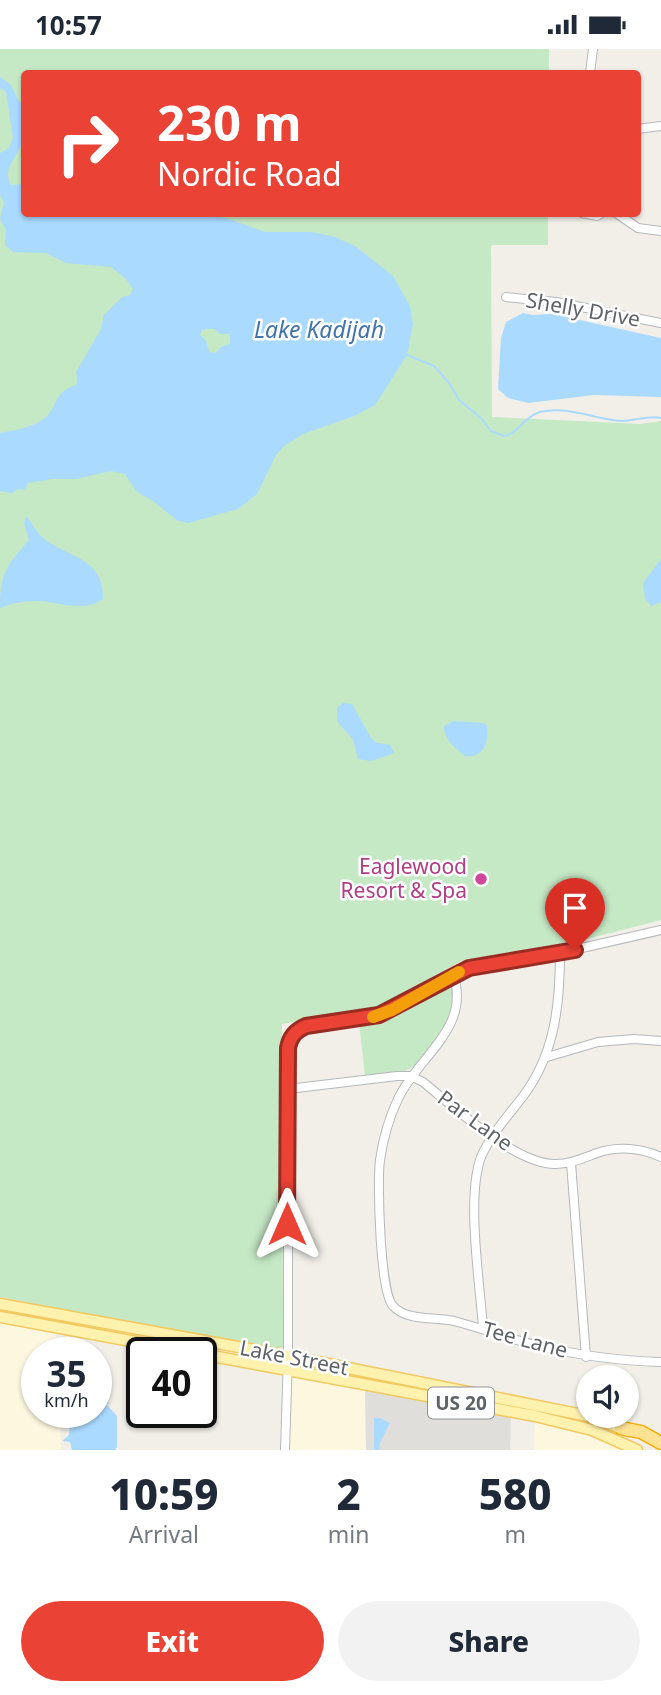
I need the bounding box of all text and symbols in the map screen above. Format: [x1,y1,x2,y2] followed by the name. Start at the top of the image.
[35,7,102,43] text: 10:57
[157,89,302,155] text: 230 m
[42,98,133,189] icon: right
[157,152,342,195] text: Nordic Road
[524,285,642,333] street label: Shelly Drive
[254,313,384,345] water label: Lake Kadijah
[341,852,467,904] place label: Eaglewood Resort & Spa
[473,871,489,887] marker: Eaglewood Resort & Spa
[545,878,605,950] pin
[556,889,594,927] icon: arrive
[432,1084,519,1157] street label: Par Lane
[250,1187,324,1261] position arrow
[480,1314,571,1364] street label: Tee Lane
[238,1333,351,1381] street label: Lake Street
[126,1337,217,1428] speed limit sign: 40
[46,1350,87,1397] text: 35
[576,1365,639,1428] map controls
[576,1365,639,1428] button: sound
[428,1387,494,1419] road number: US 20
[44,1388,89,1412] text: km/h
[109,1465,218,1522] text: 10:59
[336,1465,361,1522] text: 2
[479,1465,552,1522] text: 580
[129,1518,199,1550] text: Arrival
[328,1518,369,1550] text: min
[504,1518,526,1550] text: m
[21,1601,324,1681] button: Exit
[338,1601,640,1681] button: Share

